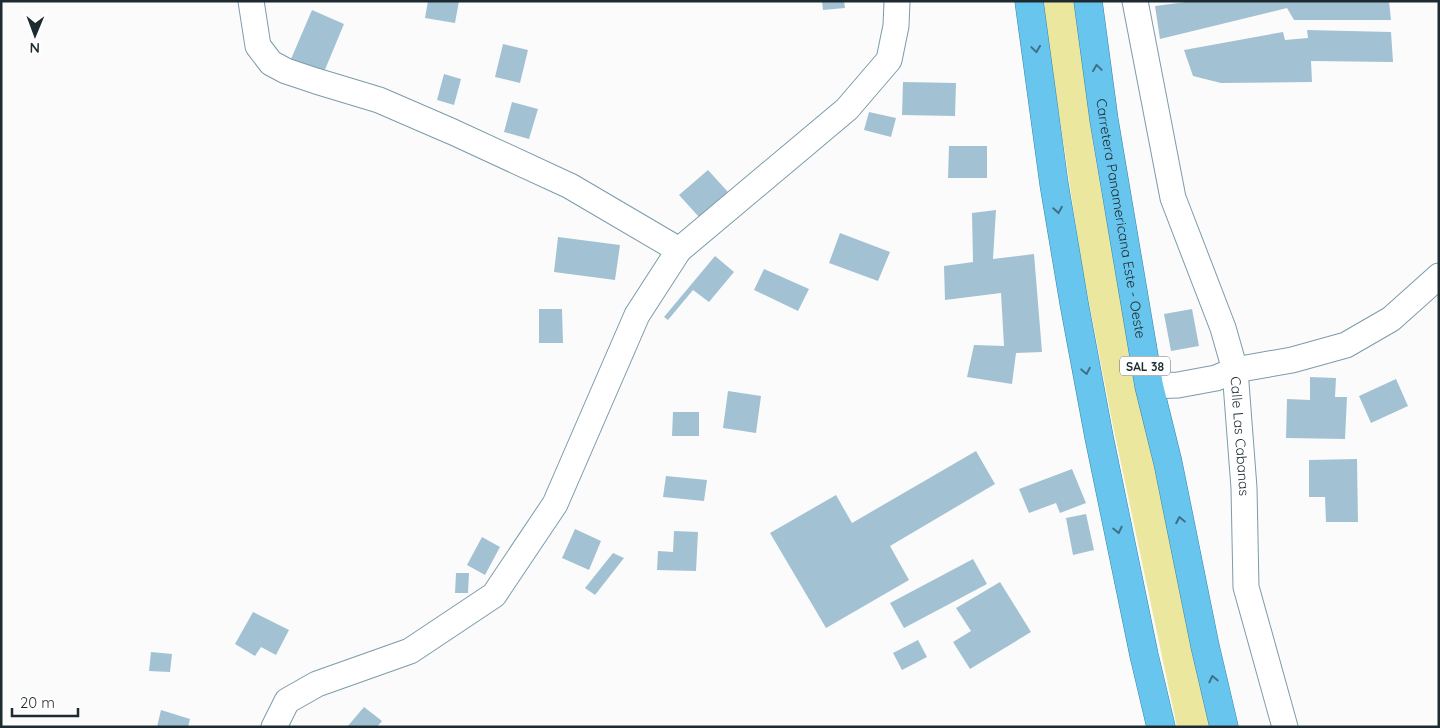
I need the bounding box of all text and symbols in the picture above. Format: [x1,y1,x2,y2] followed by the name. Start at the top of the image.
[10,10,60,60] north arrow
[29,39,40,57] text: N
[1030,46,1041,54] one-way arrow
[1092,64,1103,72] one-way arrow
[1092,97,1150,340] street label: Carretera Panamericana Este - Oeste
[1053,206,1063,215] one-way arrow
[1120,356,1170,376] road number: SAL 38
[1081,366,1091,375] one-way arrow
[1227,376,1253,496] street label: Calle Las Cabanas
[1175,516,1185,525] one-way arrow
[1112,525,1123,534] one-way arrow
[1208,675,1219,684] one-way arrow
[12,686,79,718] scale bar
[20,693,55,712] text: 20 m

